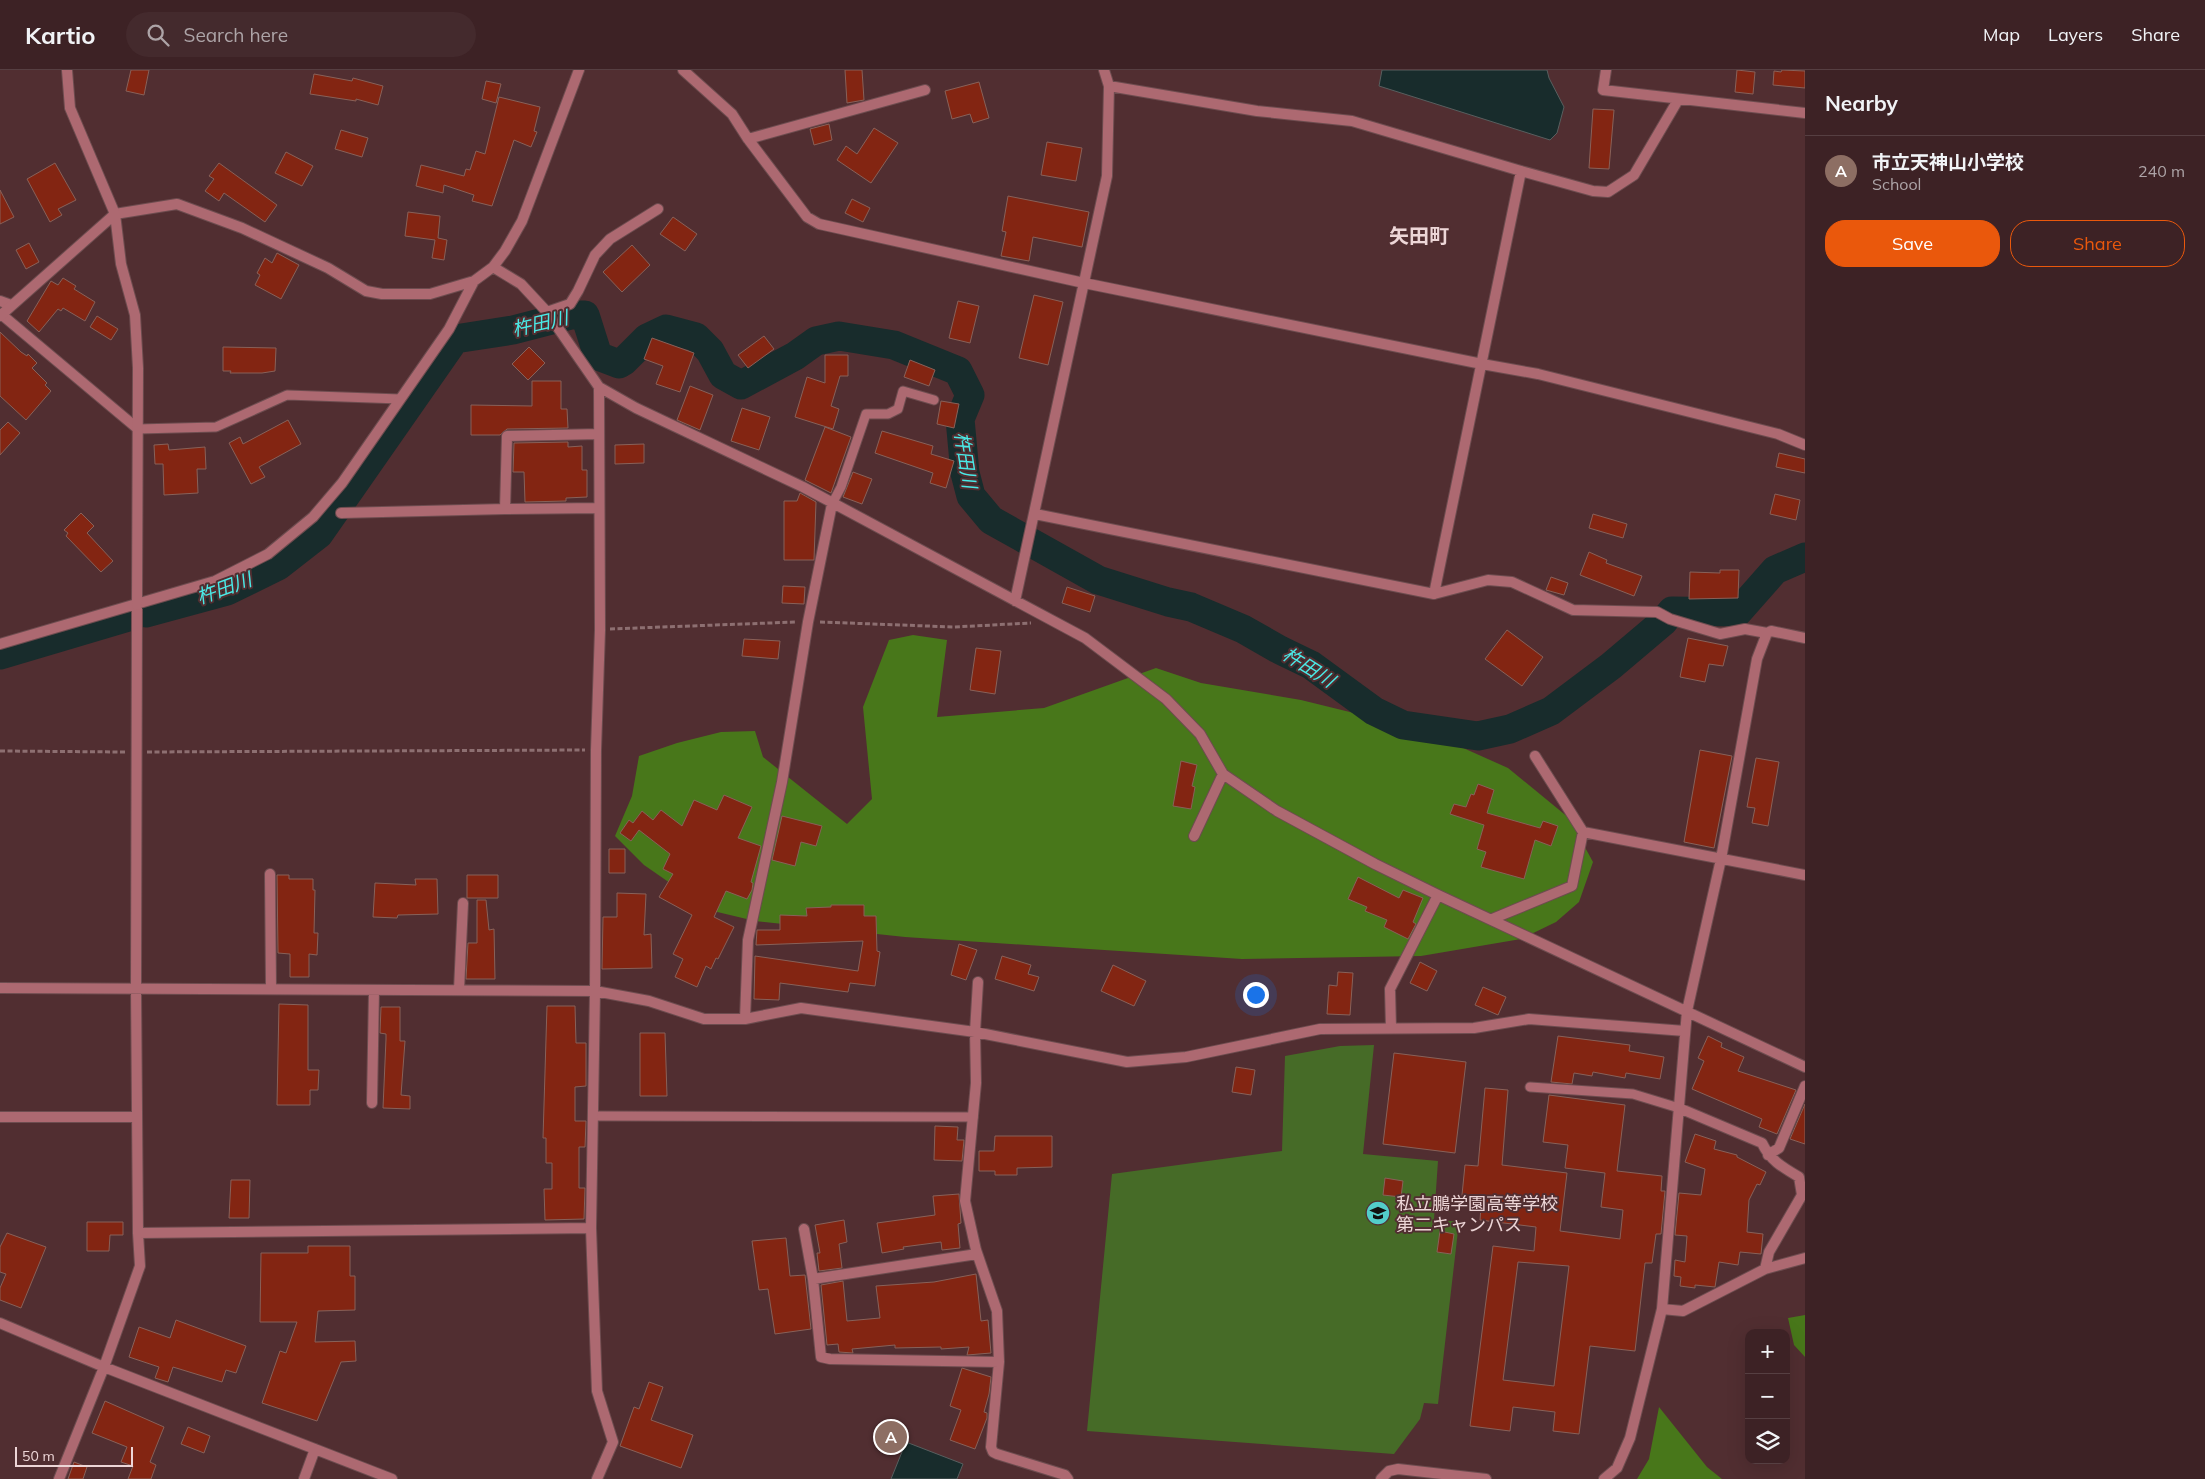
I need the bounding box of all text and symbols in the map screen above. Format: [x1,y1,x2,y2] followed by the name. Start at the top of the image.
[126,12,476,57] search box
[25,20,96,50] text: Kartio
[144,21,172,49] icon: search
[184,23,288,47] text: Search here
[1983,23,2020,46] text: Map
[2048,23,2103,46] text: Layers
[2131,23,2180,46] text: Share
[1825,90,1898,116] text: Nearby
[1872,150,2024,174] text: 市立天神山小学校
[1835,161,1847,181] text: A
[2138,161,2185,181] text: 240 m
[1872,174,1921,194] text: School
[1825,220,2000,267] button: Save
[2010,220,2185,267] button: Share
[1389,223,1449,248] district label: 矢田町
[510,304,572,341] water label: 杵田川
[950,430,983,492] water label: 杵田川
[193,566,257,609] water label: 杵田川
[1278,642,1341,693] water label: 杵田川
[1243,982,1269,1008] your location
[1396,1192,1558,1236] place label: 私立鵬学園高等学校 第二キャンパス
[1365,1200,1391,1226] school or university icon: 私立鵬学園高等学校 第二キャンパス
[1745,1329,1790,1464] map controls
[1745,1329,1790,1374] button: +
[1745,1374,1790,1419] button: −
[875,1418,907,1456] pin: A
[1745,1419,1790,1464] button: layers
[15,1444,132,1467] scale bar
[22,1447,55,1465] text: 50 m

